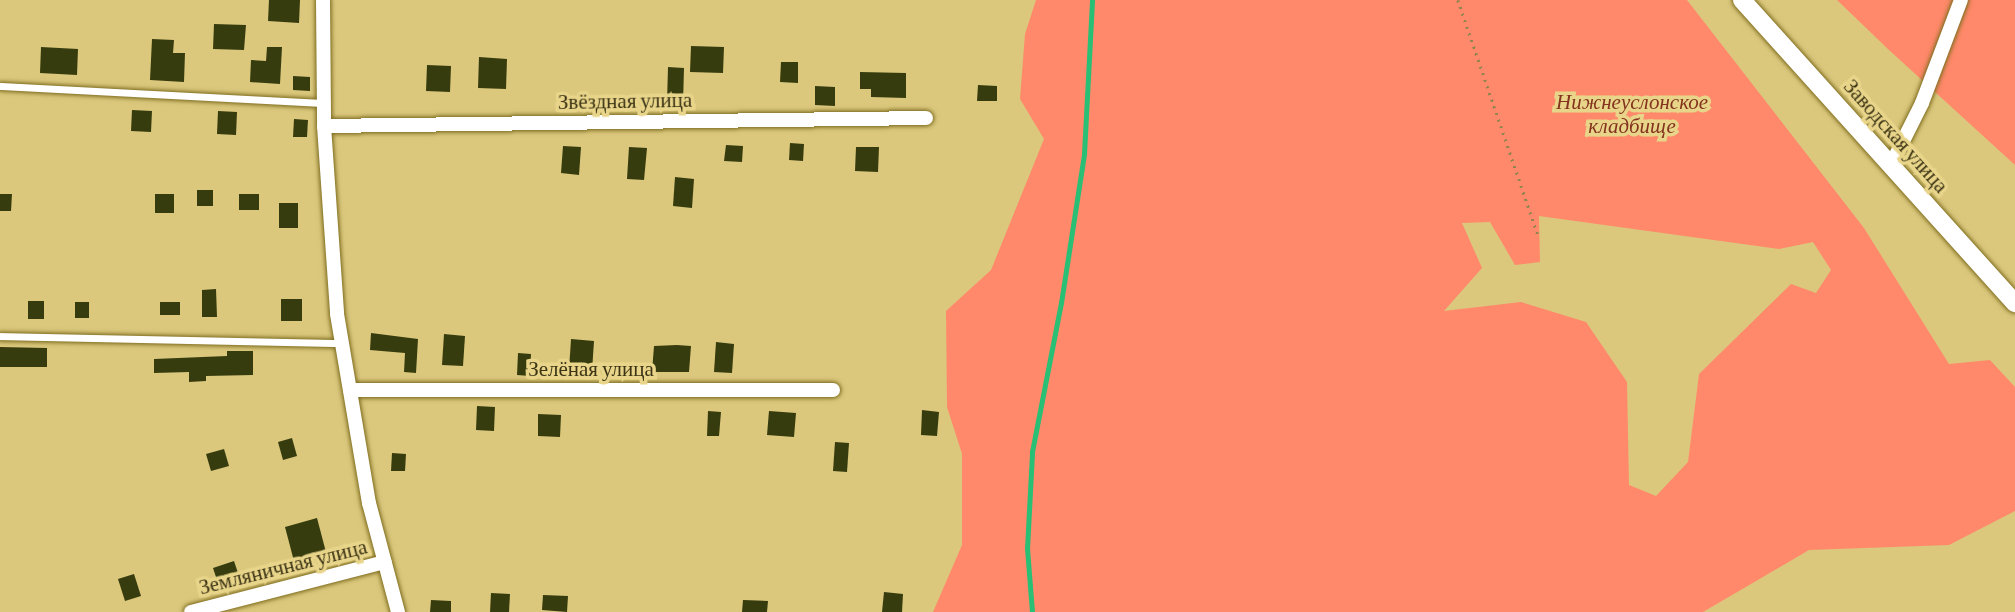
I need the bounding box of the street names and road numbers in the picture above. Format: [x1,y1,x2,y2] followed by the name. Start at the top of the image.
[1838,74,1954,198] street label: Заводская улица
[558,87,692,115] street label: Звёздная улица
[528,356,654,382] street label: Зелёная улица
[196,534,370,600] street label: Земляничная улица

